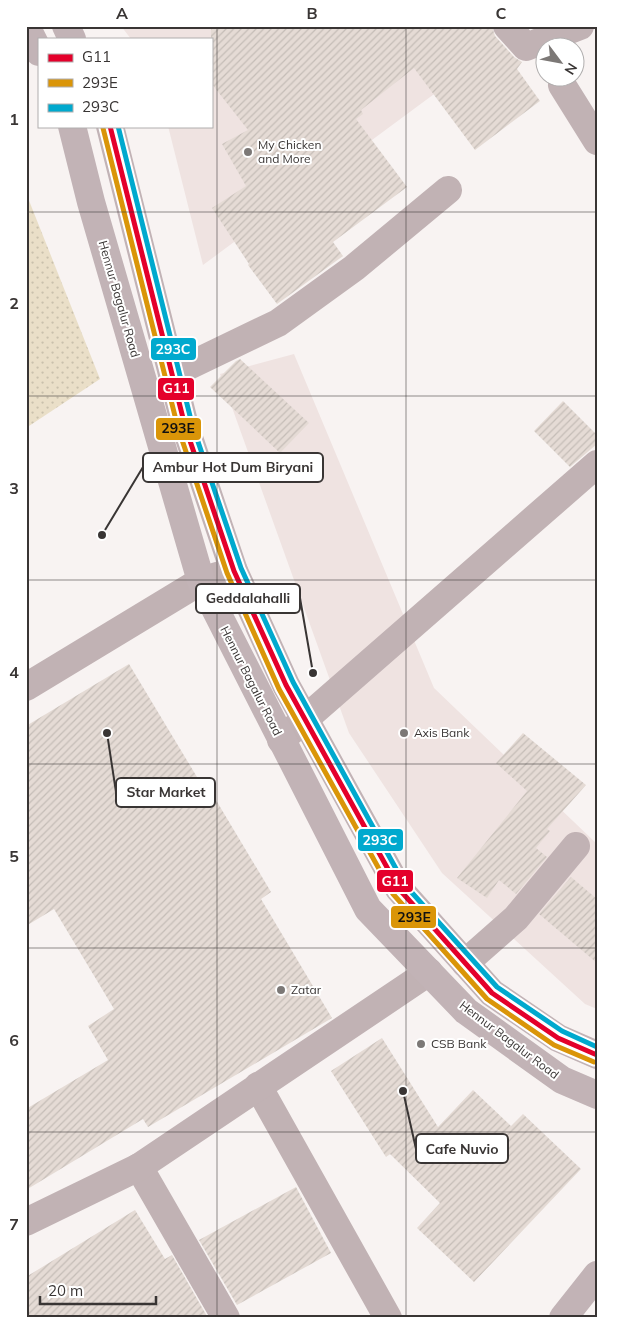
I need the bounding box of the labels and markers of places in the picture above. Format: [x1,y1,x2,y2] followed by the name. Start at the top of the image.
[258,137,321,166] place label: My Chicken and More
[242,146,254,158] marker: My Chicken and More
[143,453,323,482] callout: Ambur Hot Dum Biryani
[196,584,300,613] callout: Geddalahalli
[414,725,470,740] place label: Axis Bank
[398,727,410,739] marker: Axis Bank
[116,778,215,807] callout: Star Market
[291,982,322,997] place label: Zatar
[275,984,287,996] marker: Zatar
[431,1036,487,1051] place label: CSB Bank
[415,1038,427,1050] marker: CSB Bank
[416,1134,508,1163] callout: Cafe Nuvio

